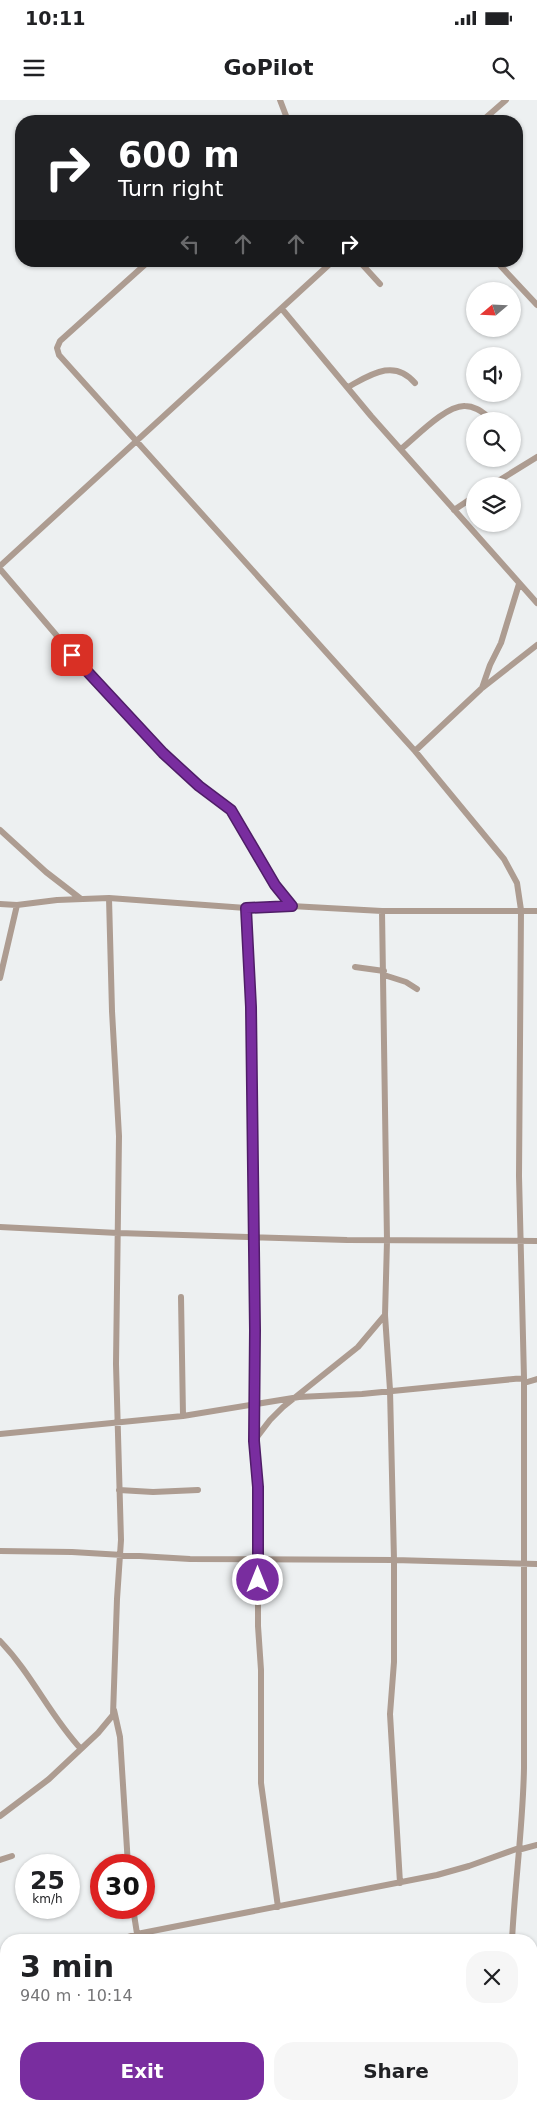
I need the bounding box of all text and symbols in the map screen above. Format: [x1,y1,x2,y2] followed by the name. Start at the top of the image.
[25,7,85,29] text: 10:11
[20,54,48,82] icon: menu
[489,54,517,82] icon: search
[223,55,314,80] text: GoPilot
[35,135,100,200] icon: right
[118,135,240,175] text: 600 m
[118,176,223,201] text: Turn right
[176,230,204,258] icon: left
[229,230,257,258] icon: ahead
[282,230,310,258] icon: ahead
[335,230,363,258] icon: right
[466,282,521,338] north arrow
[466,282,521,532] map controls
[466,347,521,402] button: sound
[466,412,521,467] button: search
[466,477,521,532] button: layers
[51,634,93,676] pin
[58,641,86,669] icon: arrive
[231,1553,283,1605] position arrow
[90,1854,155,1919] speed limit sign: 30
[30,1866,65,1895] text: 25
[32,1892,63,1906] text: km/h
[20,1949,114,1984] text: 3 min
[466,1951,518,2003] button: close
[20,1986,133,2005] text: 940 m · 10:14
[20,2042,264,2100] button: Exit
[274,2042,518,2100] button: Share

